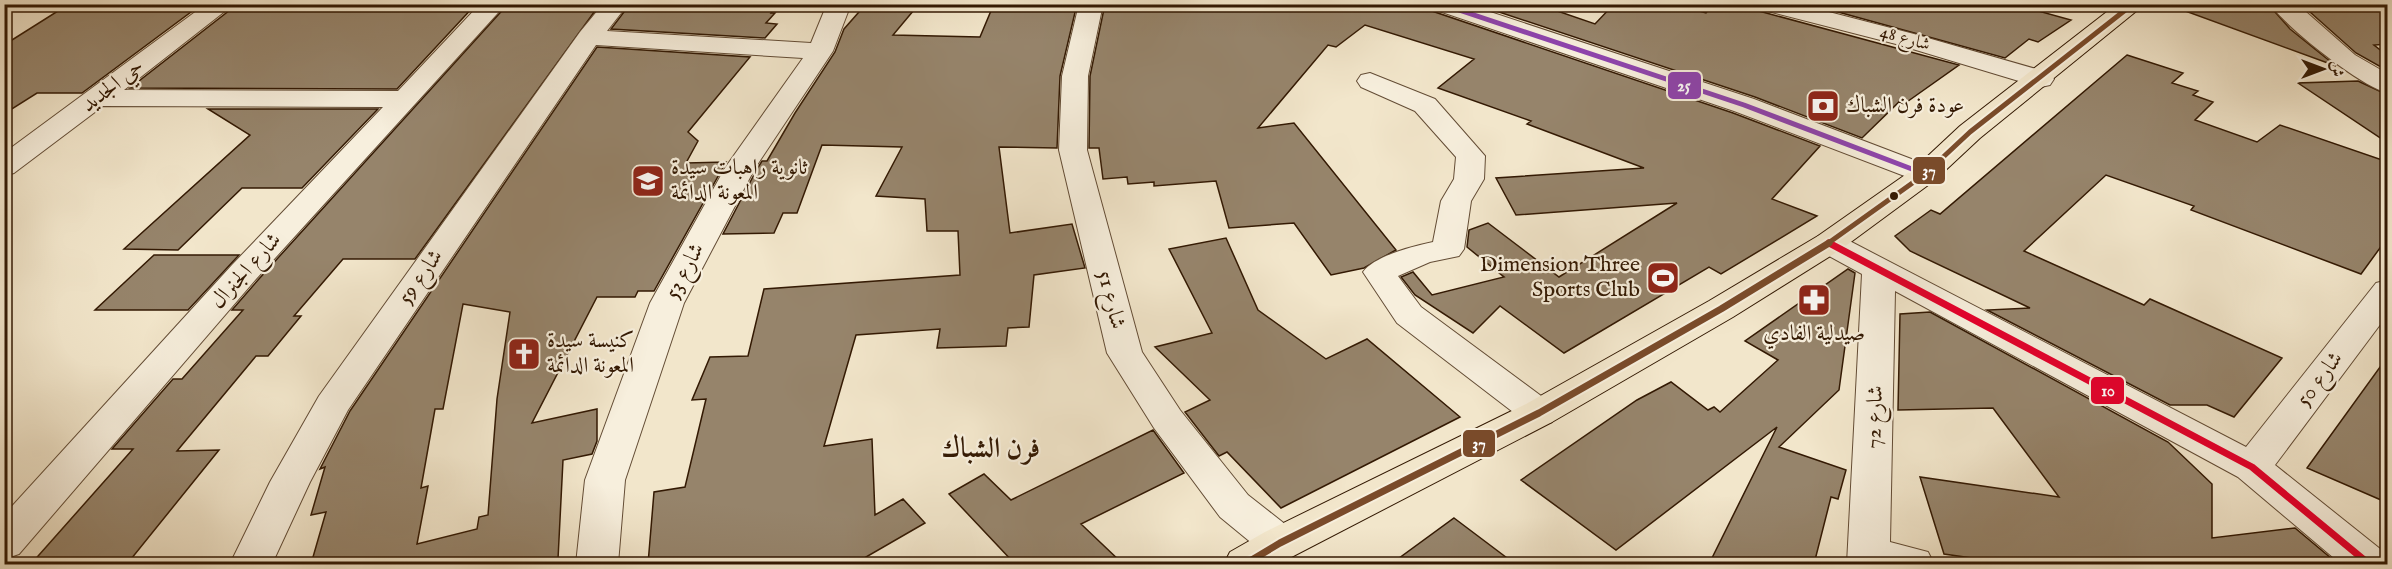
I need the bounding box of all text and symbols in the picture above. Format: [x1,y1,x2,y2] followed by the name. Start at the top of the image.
[1877,21,1933,59] street label: شارع 48
[2293,39,2353,99] north arrow
[76,53,152,121] street label: حي الجديد
[2326,61,2346,77] text: ش
[1667,71,1702,100] line badge: 25
[1677,77,1691,97] text: 25
[1805,88,1841,124] bank icon: عودة فرن الشباك
[1846,92,1964,120] place label: عودة فرن الشباك
[671,154,808,207] place label: ثانوية راهبات سيدة المعونة الدائمة
[1912,156,1946,185] line badge: 37
[1922,162,1936,182] text: 37
[630,163,666,199] school or university icon: ثانوية راهبات سيدة المعونة الدائمة
[1888,190,1900,202] unlabelled marker
[204,227,290,317] street label: شارع الجنرال
[659,238,714,305] street label: شارع 53
[392,244,452,312] street label: شارع 59
[1480,251,1640,304] place label: Dimension Three Sports Club
[1645,260,1681,296] sports icon: Dimension Three Sports Club
[1087,268,1132,333] street label: شارع 51
[1796,282,1832,318] pharmacy icon: صيدلية الفادي
[1763,320,1865,350] place label: صيدلية الفادي
[547,327,634,380] place label: كنيسة سيدة المعونة الدائمة
[506,336,542,372] church icon: كنيسة سيدة المعونة الدائمة
[2290,346,2352,414] street label: شارع 50
[2090,376,2125,405] line badge: 10
[2101,382,2115,402] text: 10
[1860,385,1893,449] street label: شارع 72
[1462,429,1496,458] line badge: 37
[942,432,1040,467] district label: فرن الشباك
[1472,435,1486,455] text: 37

